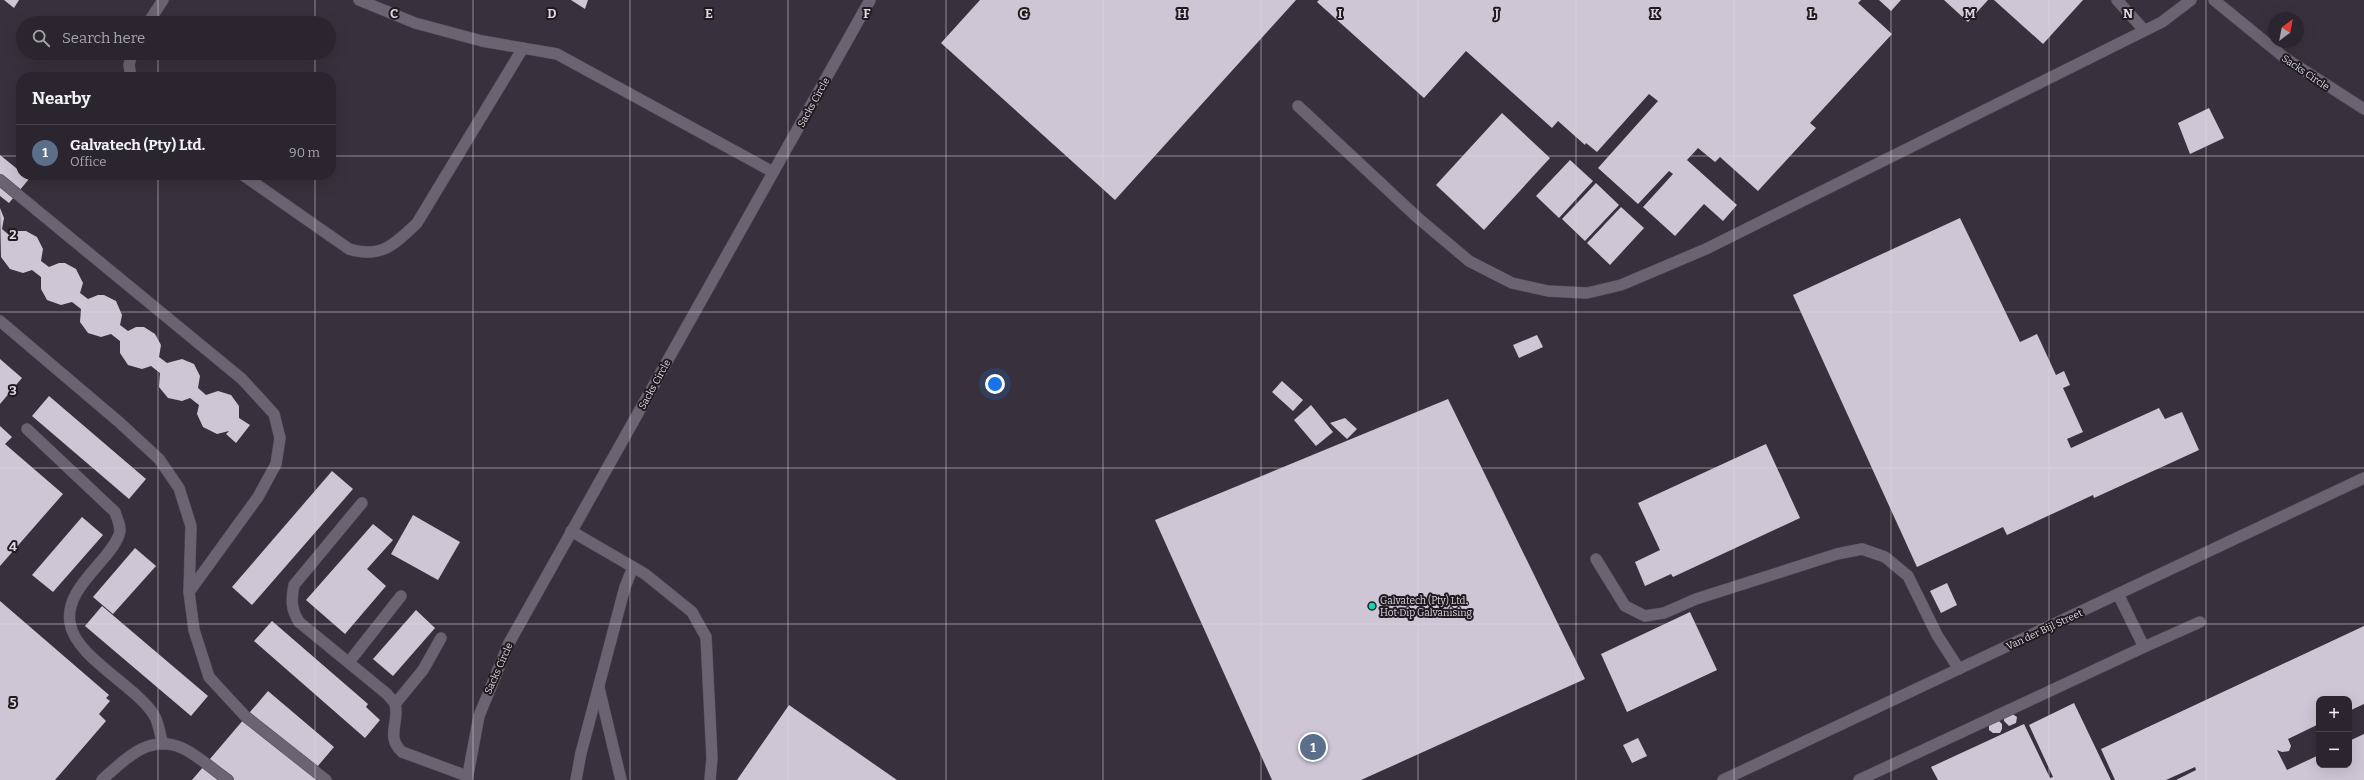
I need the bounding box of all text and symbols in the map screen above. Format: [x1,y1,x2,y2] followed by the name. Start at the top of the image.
[390,6,398,21] text: C
[547,6,557,21] text: D
[705,6,713,21] text: E
[863,6,871,21] text: F
[1019,6,1029,21] text: G
[1177,6,1187,21] text: H
[1338,6,1343,21] text: I
[1494,6,1500,21] text: J
[1650,6,1660,21] text: K
[1808,6,1816,21] text: L
[1964,6,1976,21] text: M
[2123,6,2133,21] text: N
[2268,12,2304,48] north arrow
[16,16,336,60] search box
[30,27,52,49] icon: search
[62,29,145,47] text: Search here
[2279,52,2332,93] street label: Sacks Circle
[795,76,832,129] street label: Sacks Circle
[32,88,91,109] text: Nearby
[70,136,205,154] text: Galvatech (Pty) Ltd.
[42,145,48,160] text: 1
[289,145,320,160] text: 90 m
[70,154,106,169] text: Office
[9,227,17,242] text: 2
[636,358,673,411] street label: Sacks Circle
[985,374,1005,394] your location
[9,383,17,398] text: 3
[9,539,17,554] text: 4
[1380,594,1472,619] place label: Galvatech (Pty) Ltd. Hot Dip Galvanising
[1367,601,1377,611] marker: Galvatech (Pty) Ltd. Hot Dip Galvanising
[2004,607,2085,653] street label: Van der Bijl Street
[482,641,516,696] street label: Sacks Circle
[9,695,17,710] text: 5
[2316,696,2352,768] map controls
[2316,696,2352,732] button: +
[1300,732,1326,762] pin: 1
[2316,732,2352,768] button: −

